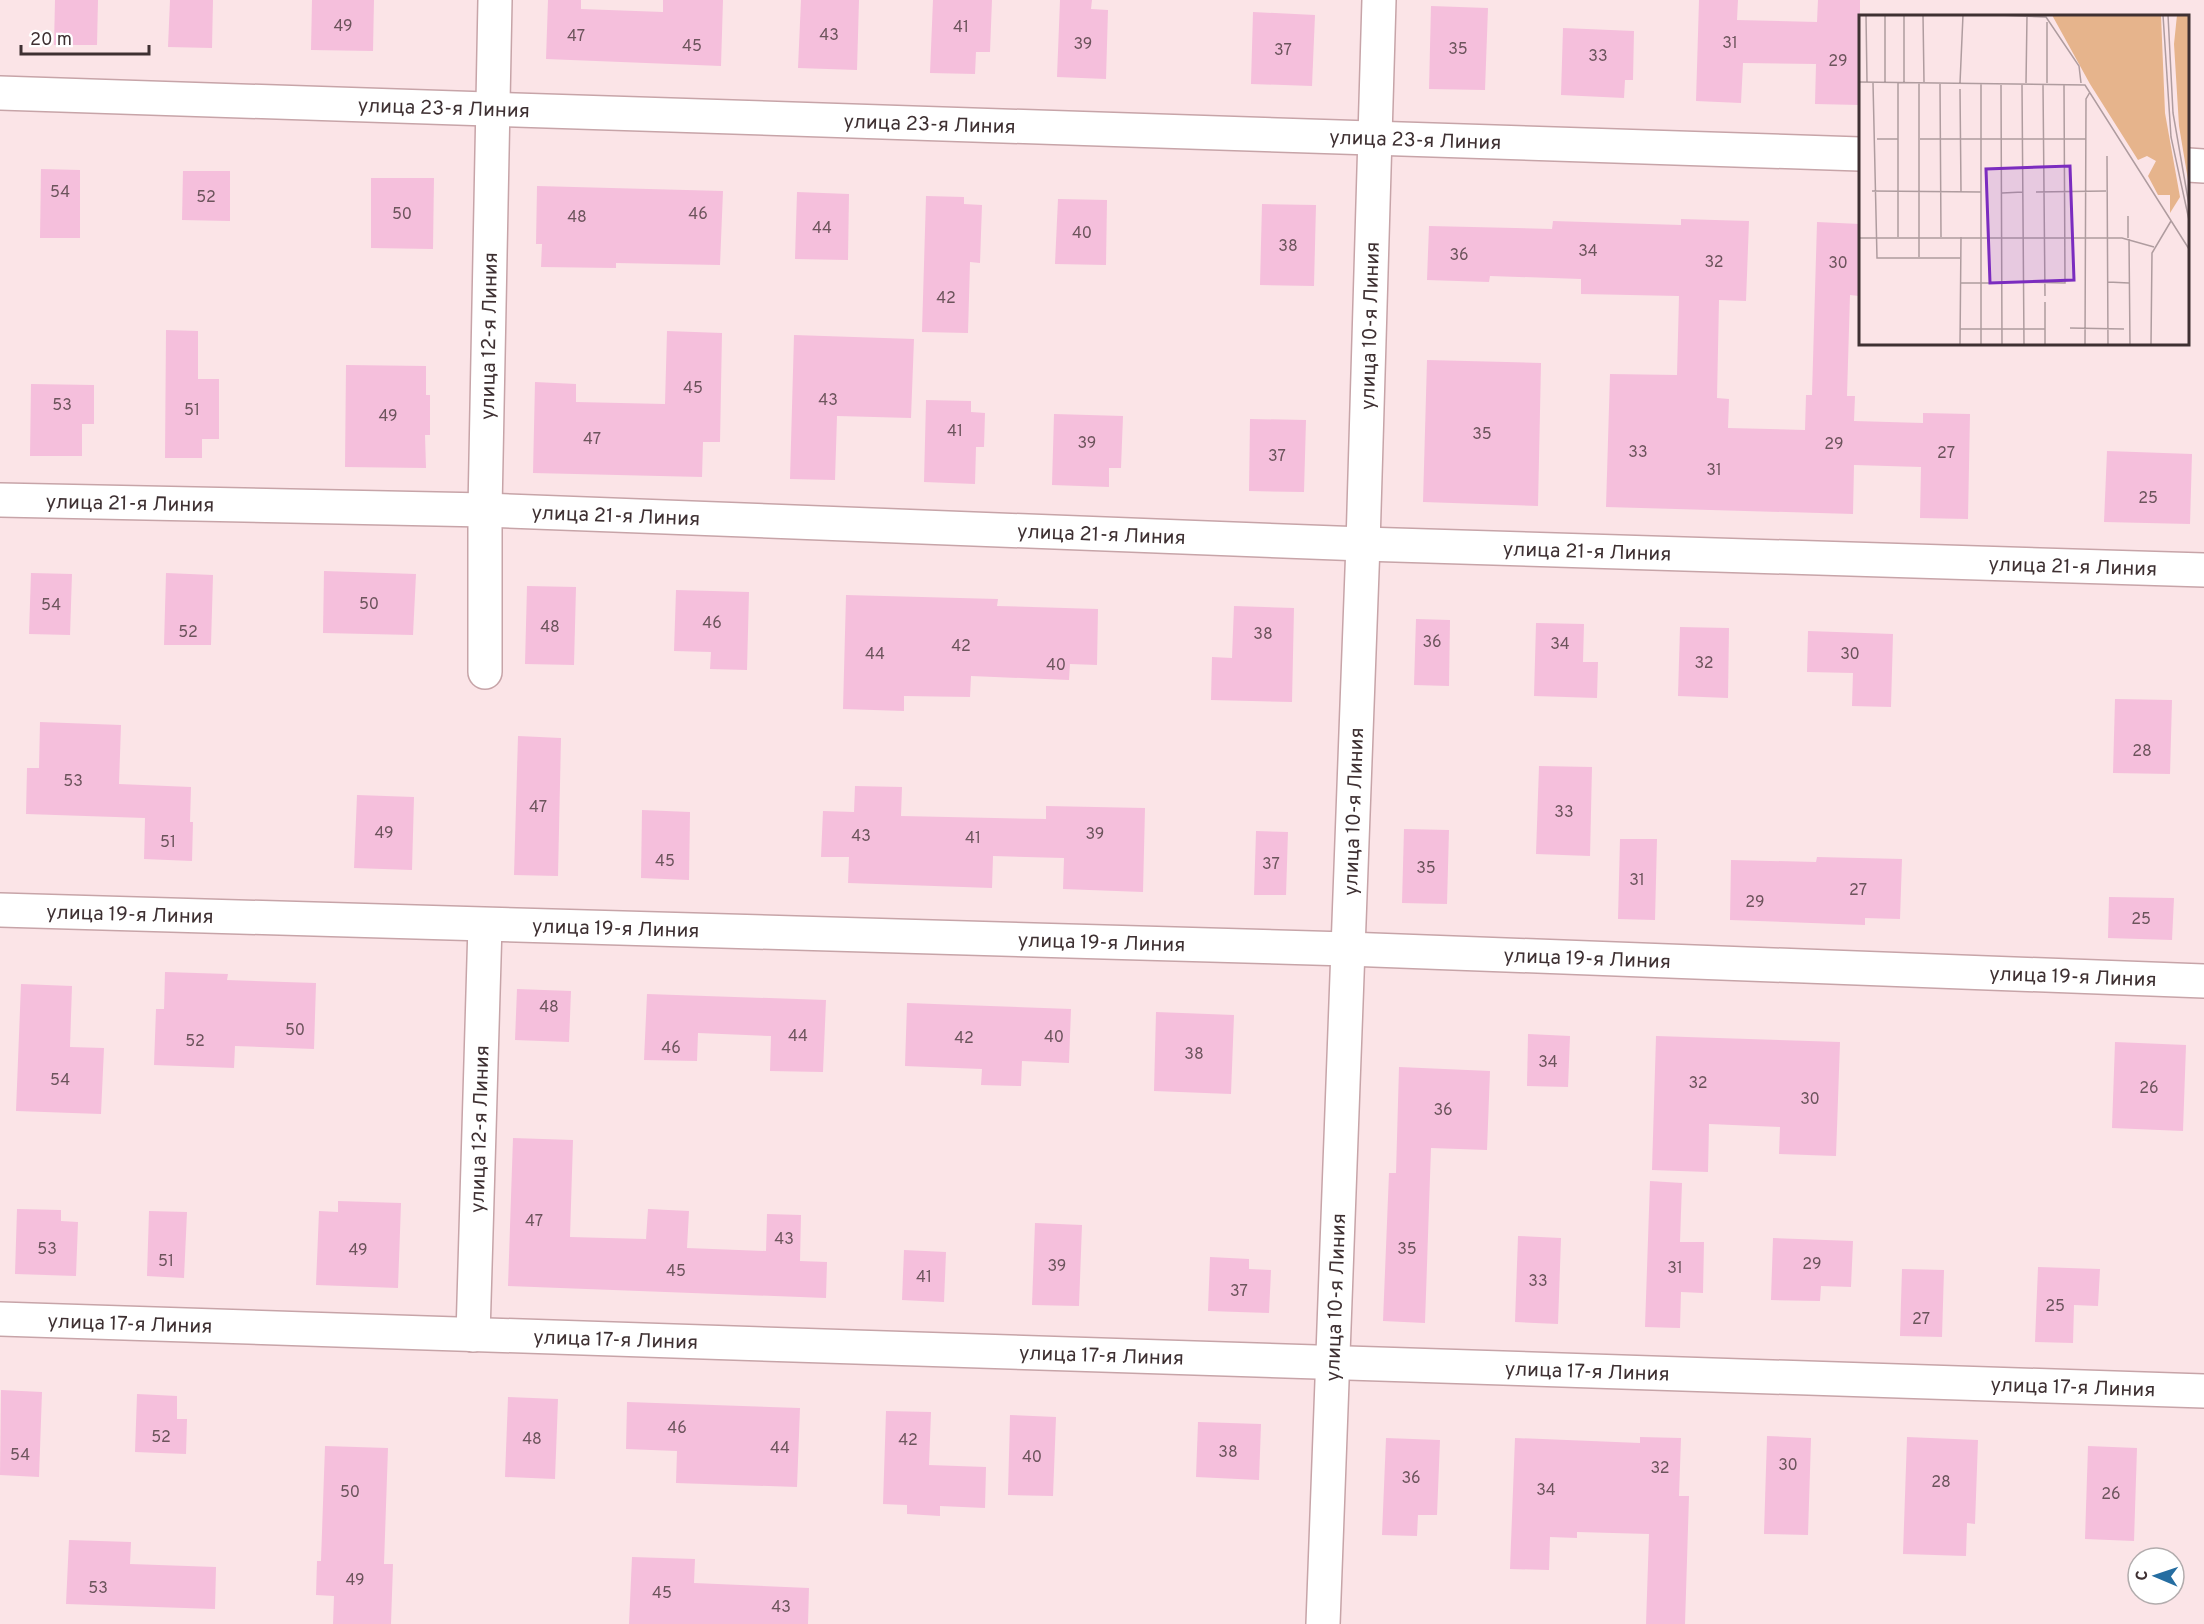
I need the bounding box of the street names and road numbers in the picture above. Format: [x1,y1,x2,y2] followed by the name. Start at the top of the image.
[357,94,530,125] street label: улица 23-я Линия
[843,110,1016,141] street label: улица 23-я Линия
[1329,126,1502,157] street label: улица 23-я Линия
[1356,241,1387,410] street label: улица 10-я Линия
[476,252,505,420] street label: улица 12-я Линия
[45,490,215,519] street label: улица 21-я Линия
[531,501,701,533] street label: улица 21-я Линия
[1017,520,1186,552] street label: улица 21-я Линия
[1502,537,1672,569] street label: улица 21-я Линия
[1988,552,2158,584] street label: улица 21-я Линия
[1339,727,1371,896] street label: улица 10-я Линия
[46,900,214,931] street label: улица 19-я Линия
[532,914,700,945] street label: улица 19-я Линия
[1017,928,1186,959] street label: улица 19-я Линия
[1503,944,1671,976] street label: улица 19-я Линия
[1989,962,2157,994] street label: улица 19-я Линия
[466,1045,496,1213] street label: улица 12-я Линия
[1321,1213,1353,1382] street label: улица 10-я Линия
[47,1310,213,1341] street label: улица 17-я Линия
[533,1325,698,1357] street label: улица 17-я Линия
[1018,1341,1184,1373] street label: улица 17-я Линия
[1504,1357,1670,1389] street label: улица 17-я Линия
[1990,1373,2156,1404] street label: улица 17-я Линия

